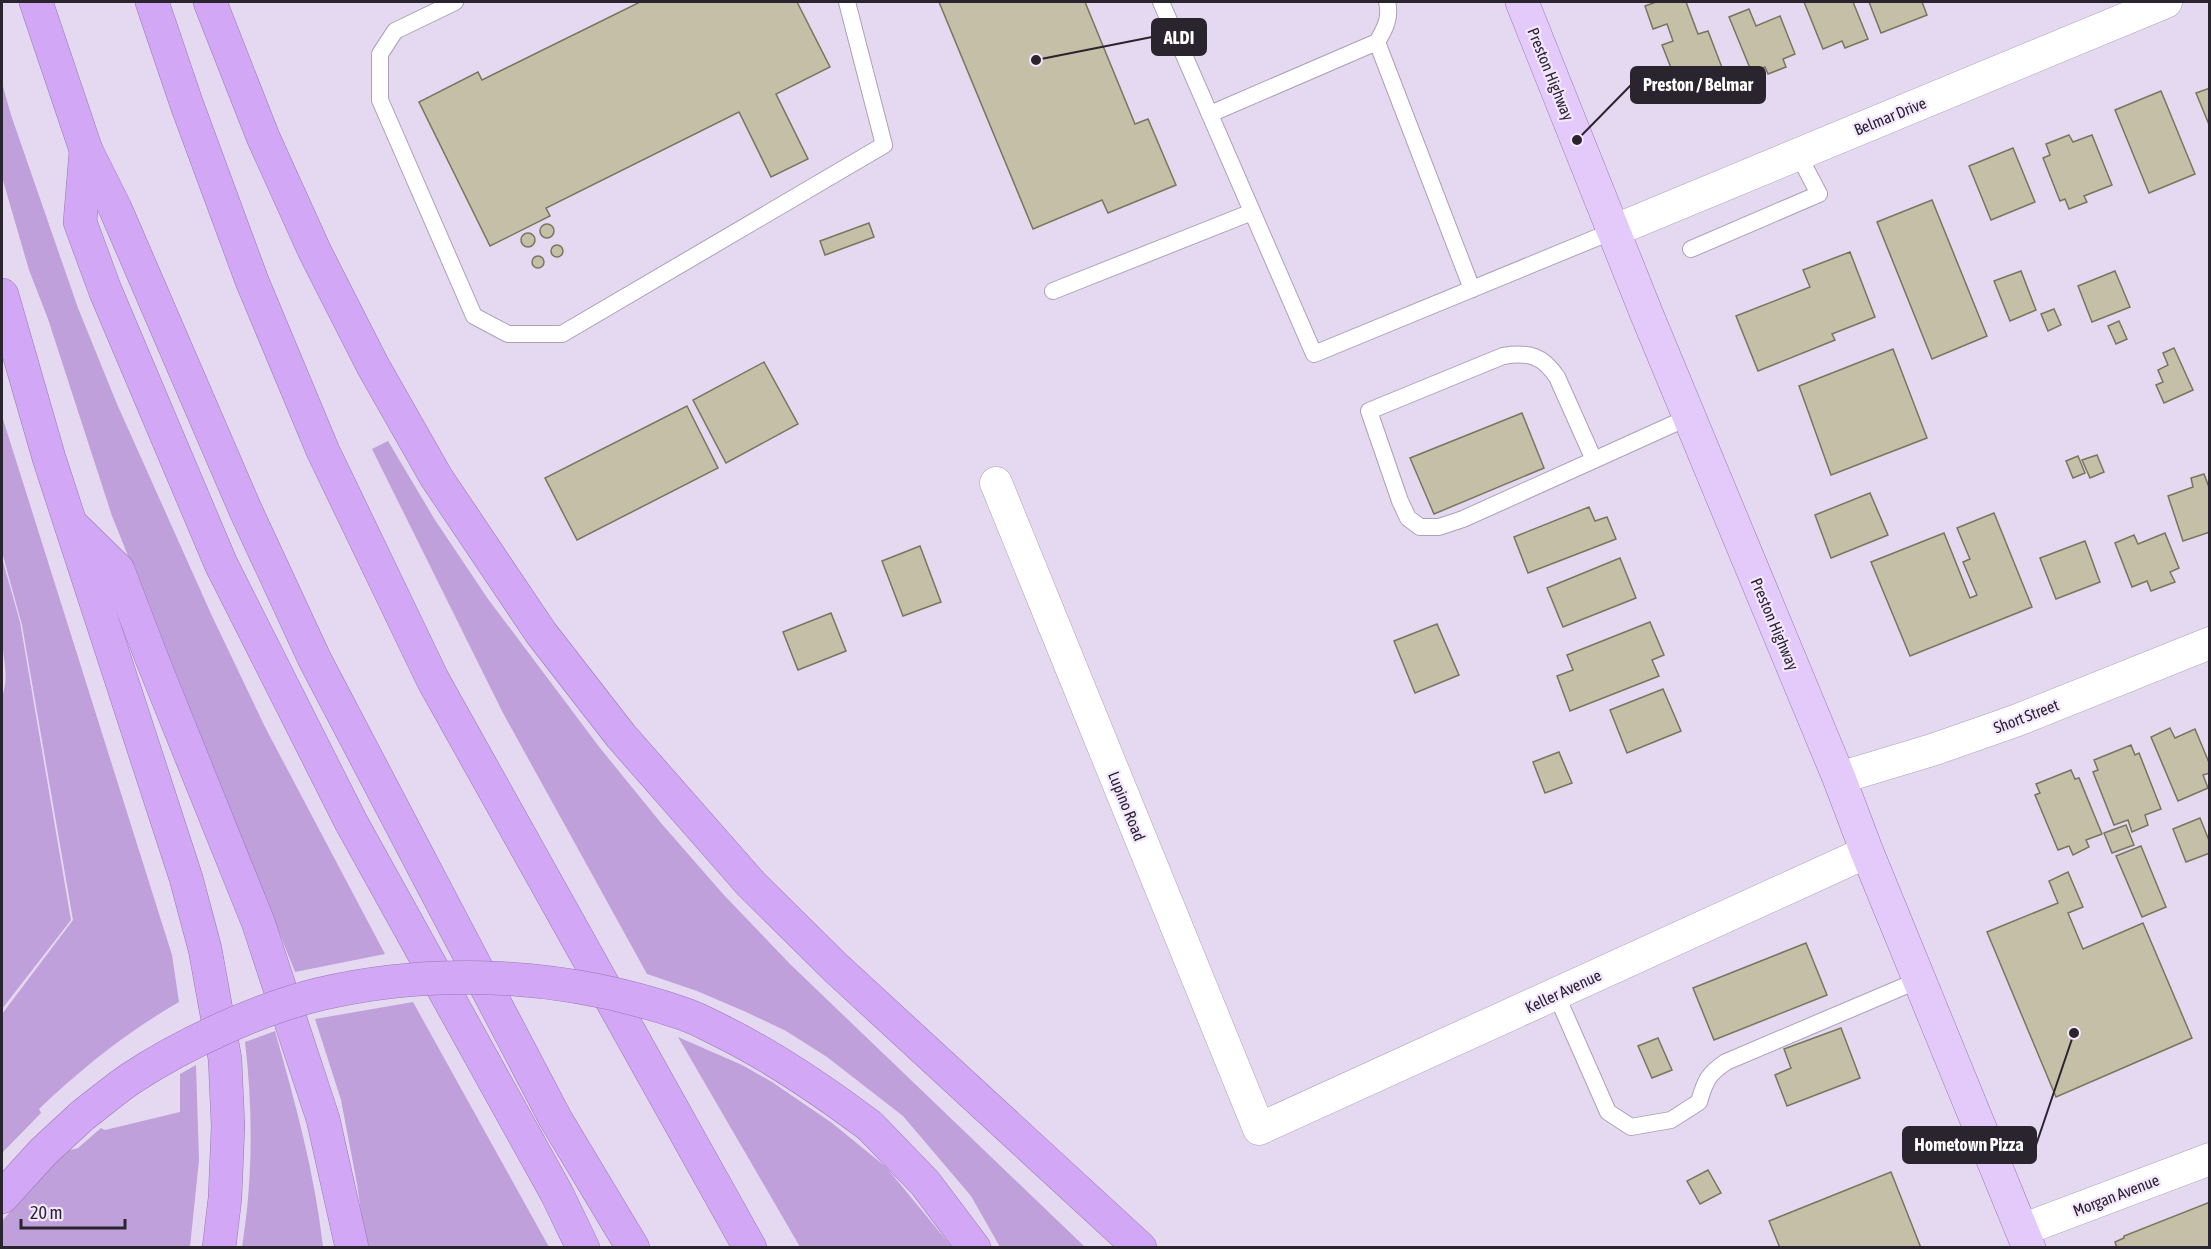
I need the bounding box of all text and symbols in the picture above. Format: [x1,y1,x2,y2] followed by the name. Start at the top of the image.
[1152,19,1206,55] callout: ALDI
[1523,25,1578,124] street label: Preston Highway
[1163,27,1194,48] text: ALDI
[1631,67,1765,103] callout: Preston / Belmar
[1643,74,1754,95] text: Preston / Belmar
[1851,93,1929,139] street label: Belmar Drive
[1747,575,1803,674] street label: Preston Highway
[1991,695,2062,737] street label: Short Street
[1104,769,1149,844] street label: Lupino Road
[1522,966,1604,1016] street label: Keller Avenue
[1903,1127,2036,1163] callout: Hometown Pizza
[1914,1134,2024,1155] text: Hometown Pizza
[2070,1170,2162,1221] street label: Morgan Avenue
[21,1192,124,1230] scale bar
[30,1202,62,1223] text: 20 m

